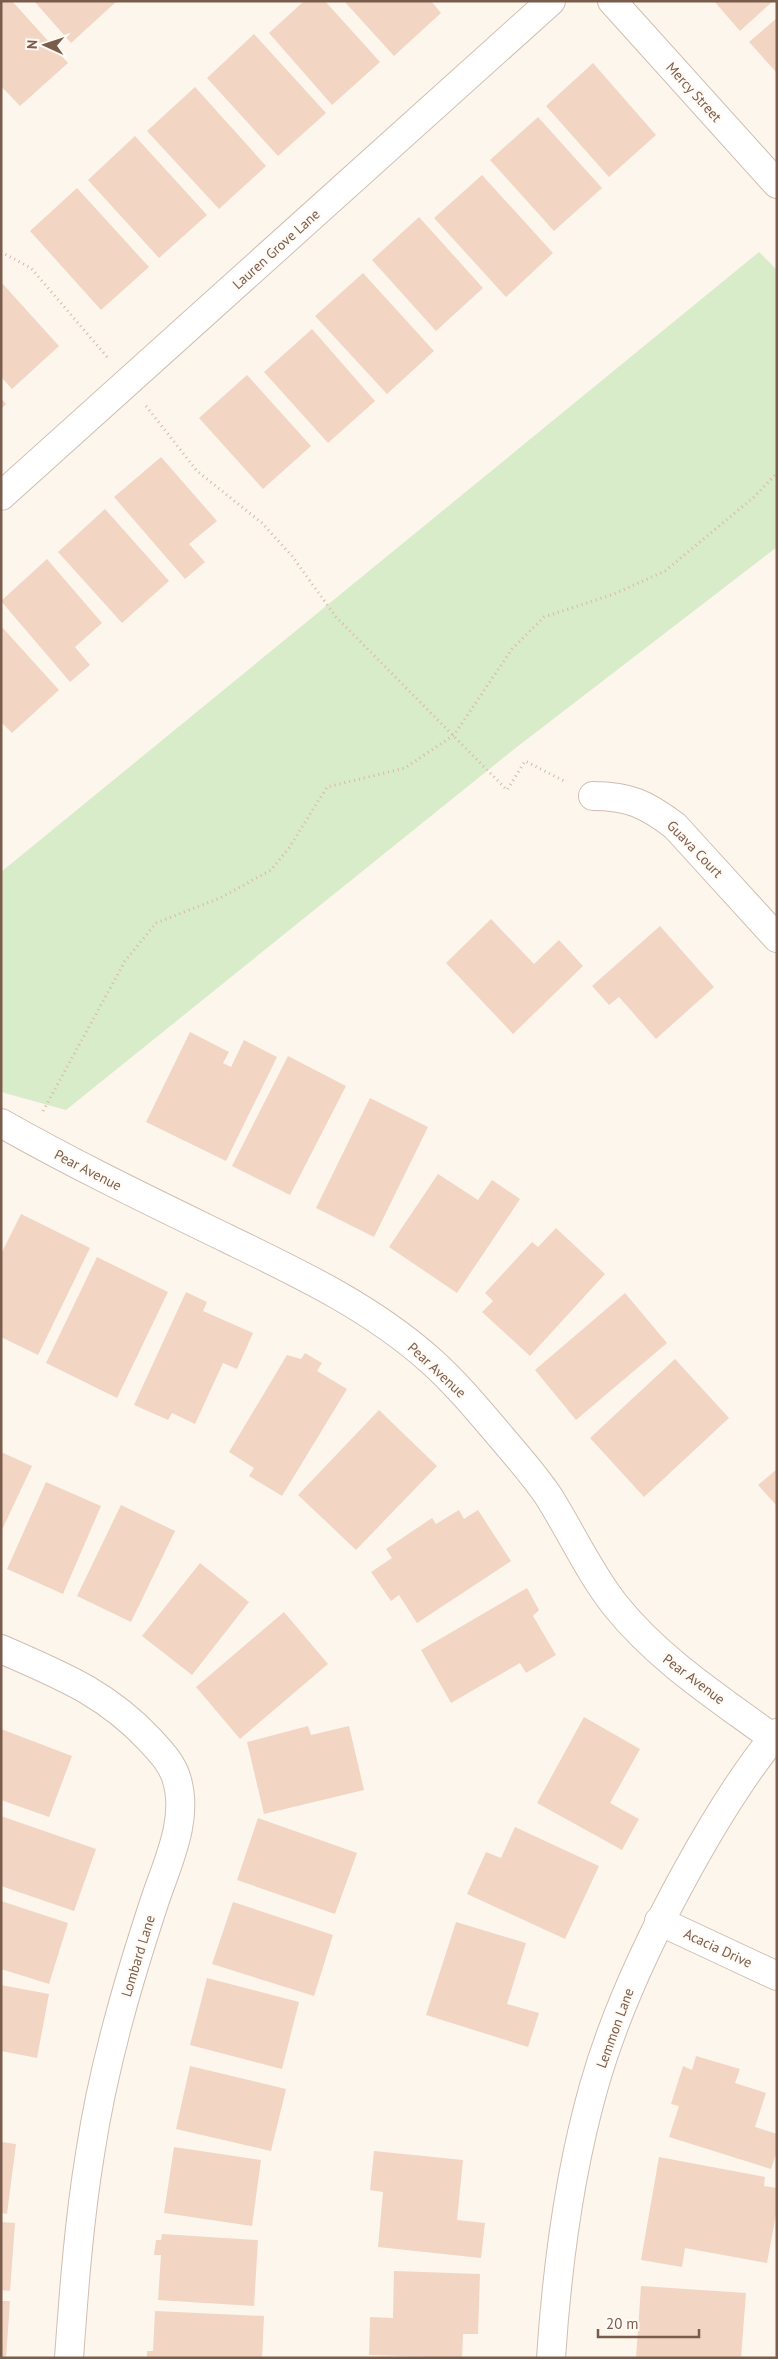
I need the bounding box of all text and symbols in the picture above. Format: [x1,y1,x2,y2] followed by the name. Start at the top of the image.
[20,20,70,70] north arrow
[23,39,41,49] text: N
[662,58,726,126] street label: Mercy Street
[229,205,323,293] street label: Lauren Grove Lane
[663,817,727,882] street label: Guava Court
[51,1145,125,1195] street label: Pear Avenue
[404,1338,470,1402] street label: Pear Avenue
[659,1650,729,1708] street label: Pear Avenue
[117,1913,159,1999] street label: Lombard Lane
[681,1924,755,1972] street label: Acacia Drive
[592,1986,638,2070] street label: Lemmon Lane
[598,2306,699,2338] scale bar
[606,2314,639,2333] text: 20 m

